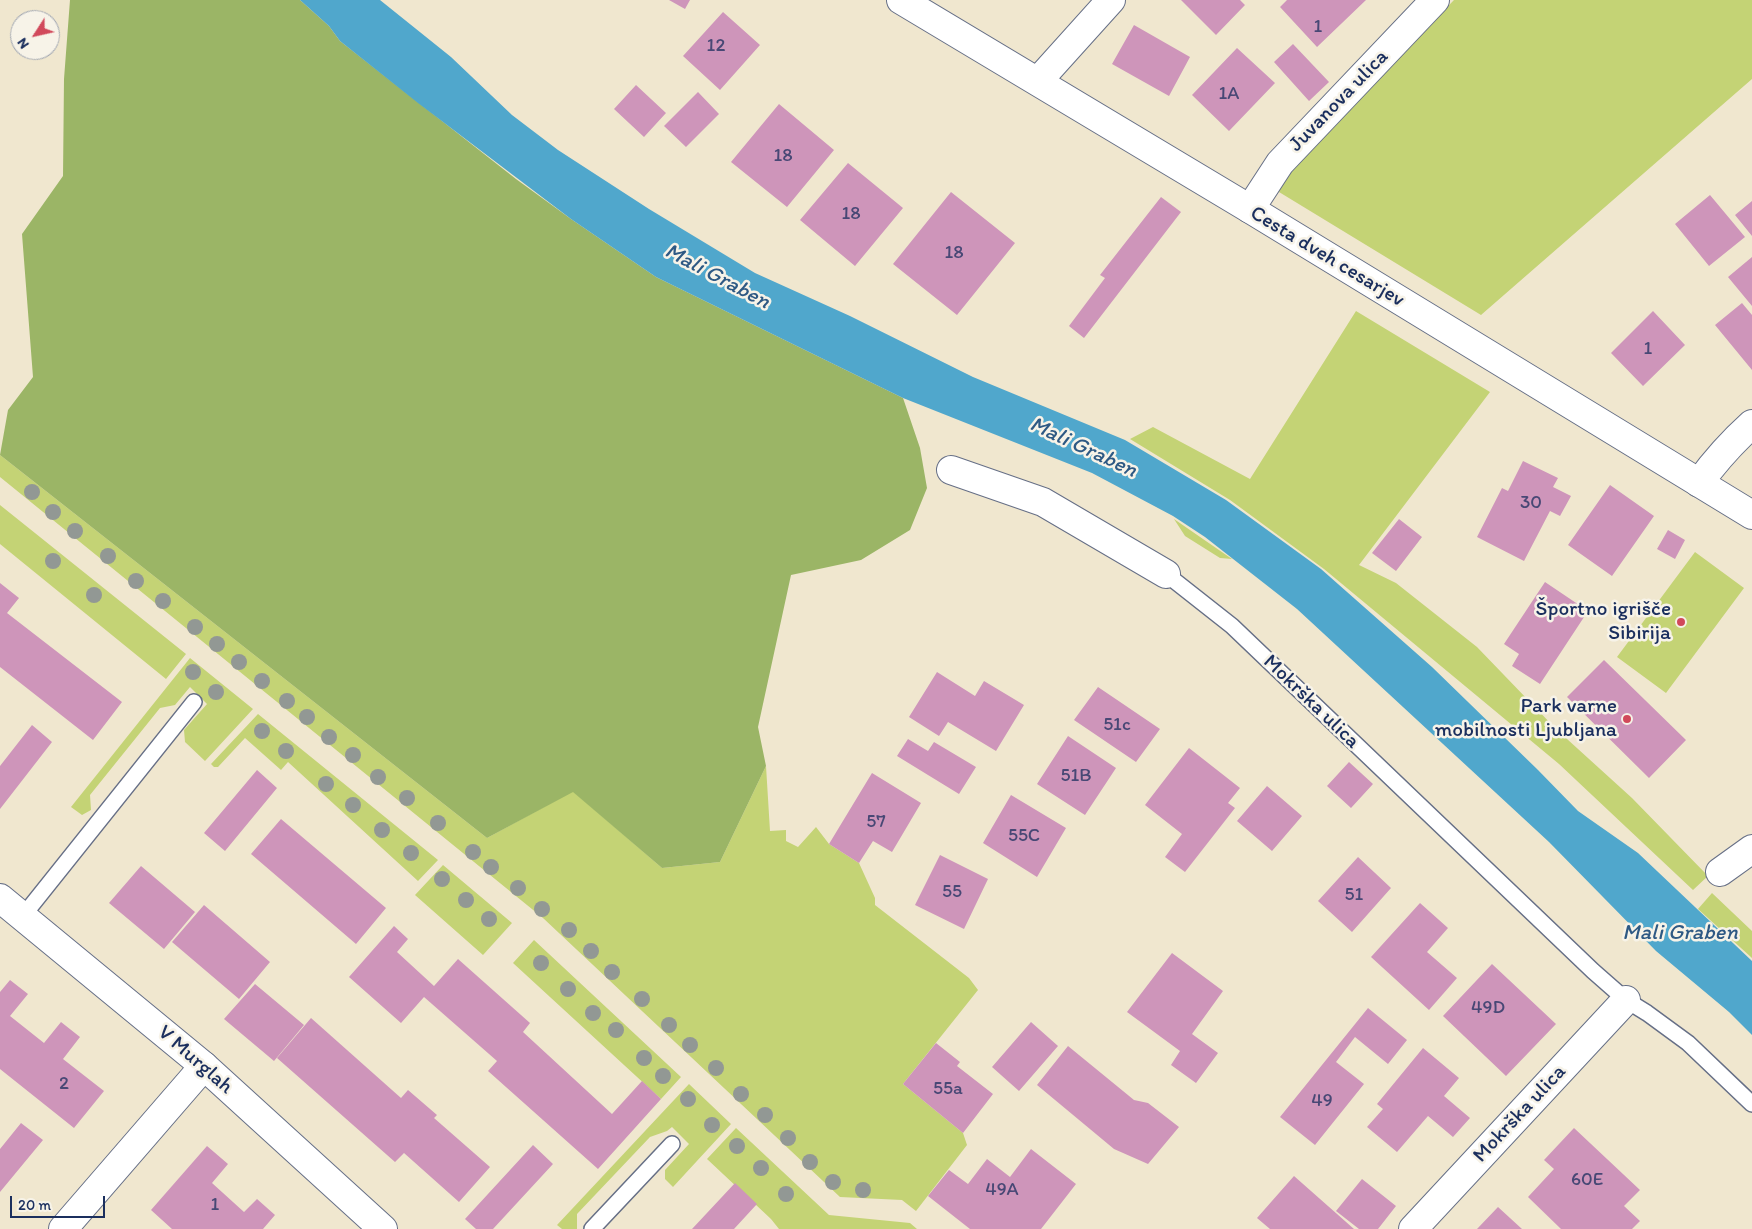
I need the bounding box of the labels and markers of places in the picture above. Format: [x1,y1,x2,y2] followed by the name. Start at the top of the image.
[1535,597,1671,647] place label: Športno igrišče Sibirija
[1675,616,1687,628] marker: Športno igrišče Sibirija
[1435,694,1617,744] place label: Park varne mobilnosti Ljubljana
[1621,713,1633,725] marker: Park varne mobilnosti Ljubljana

